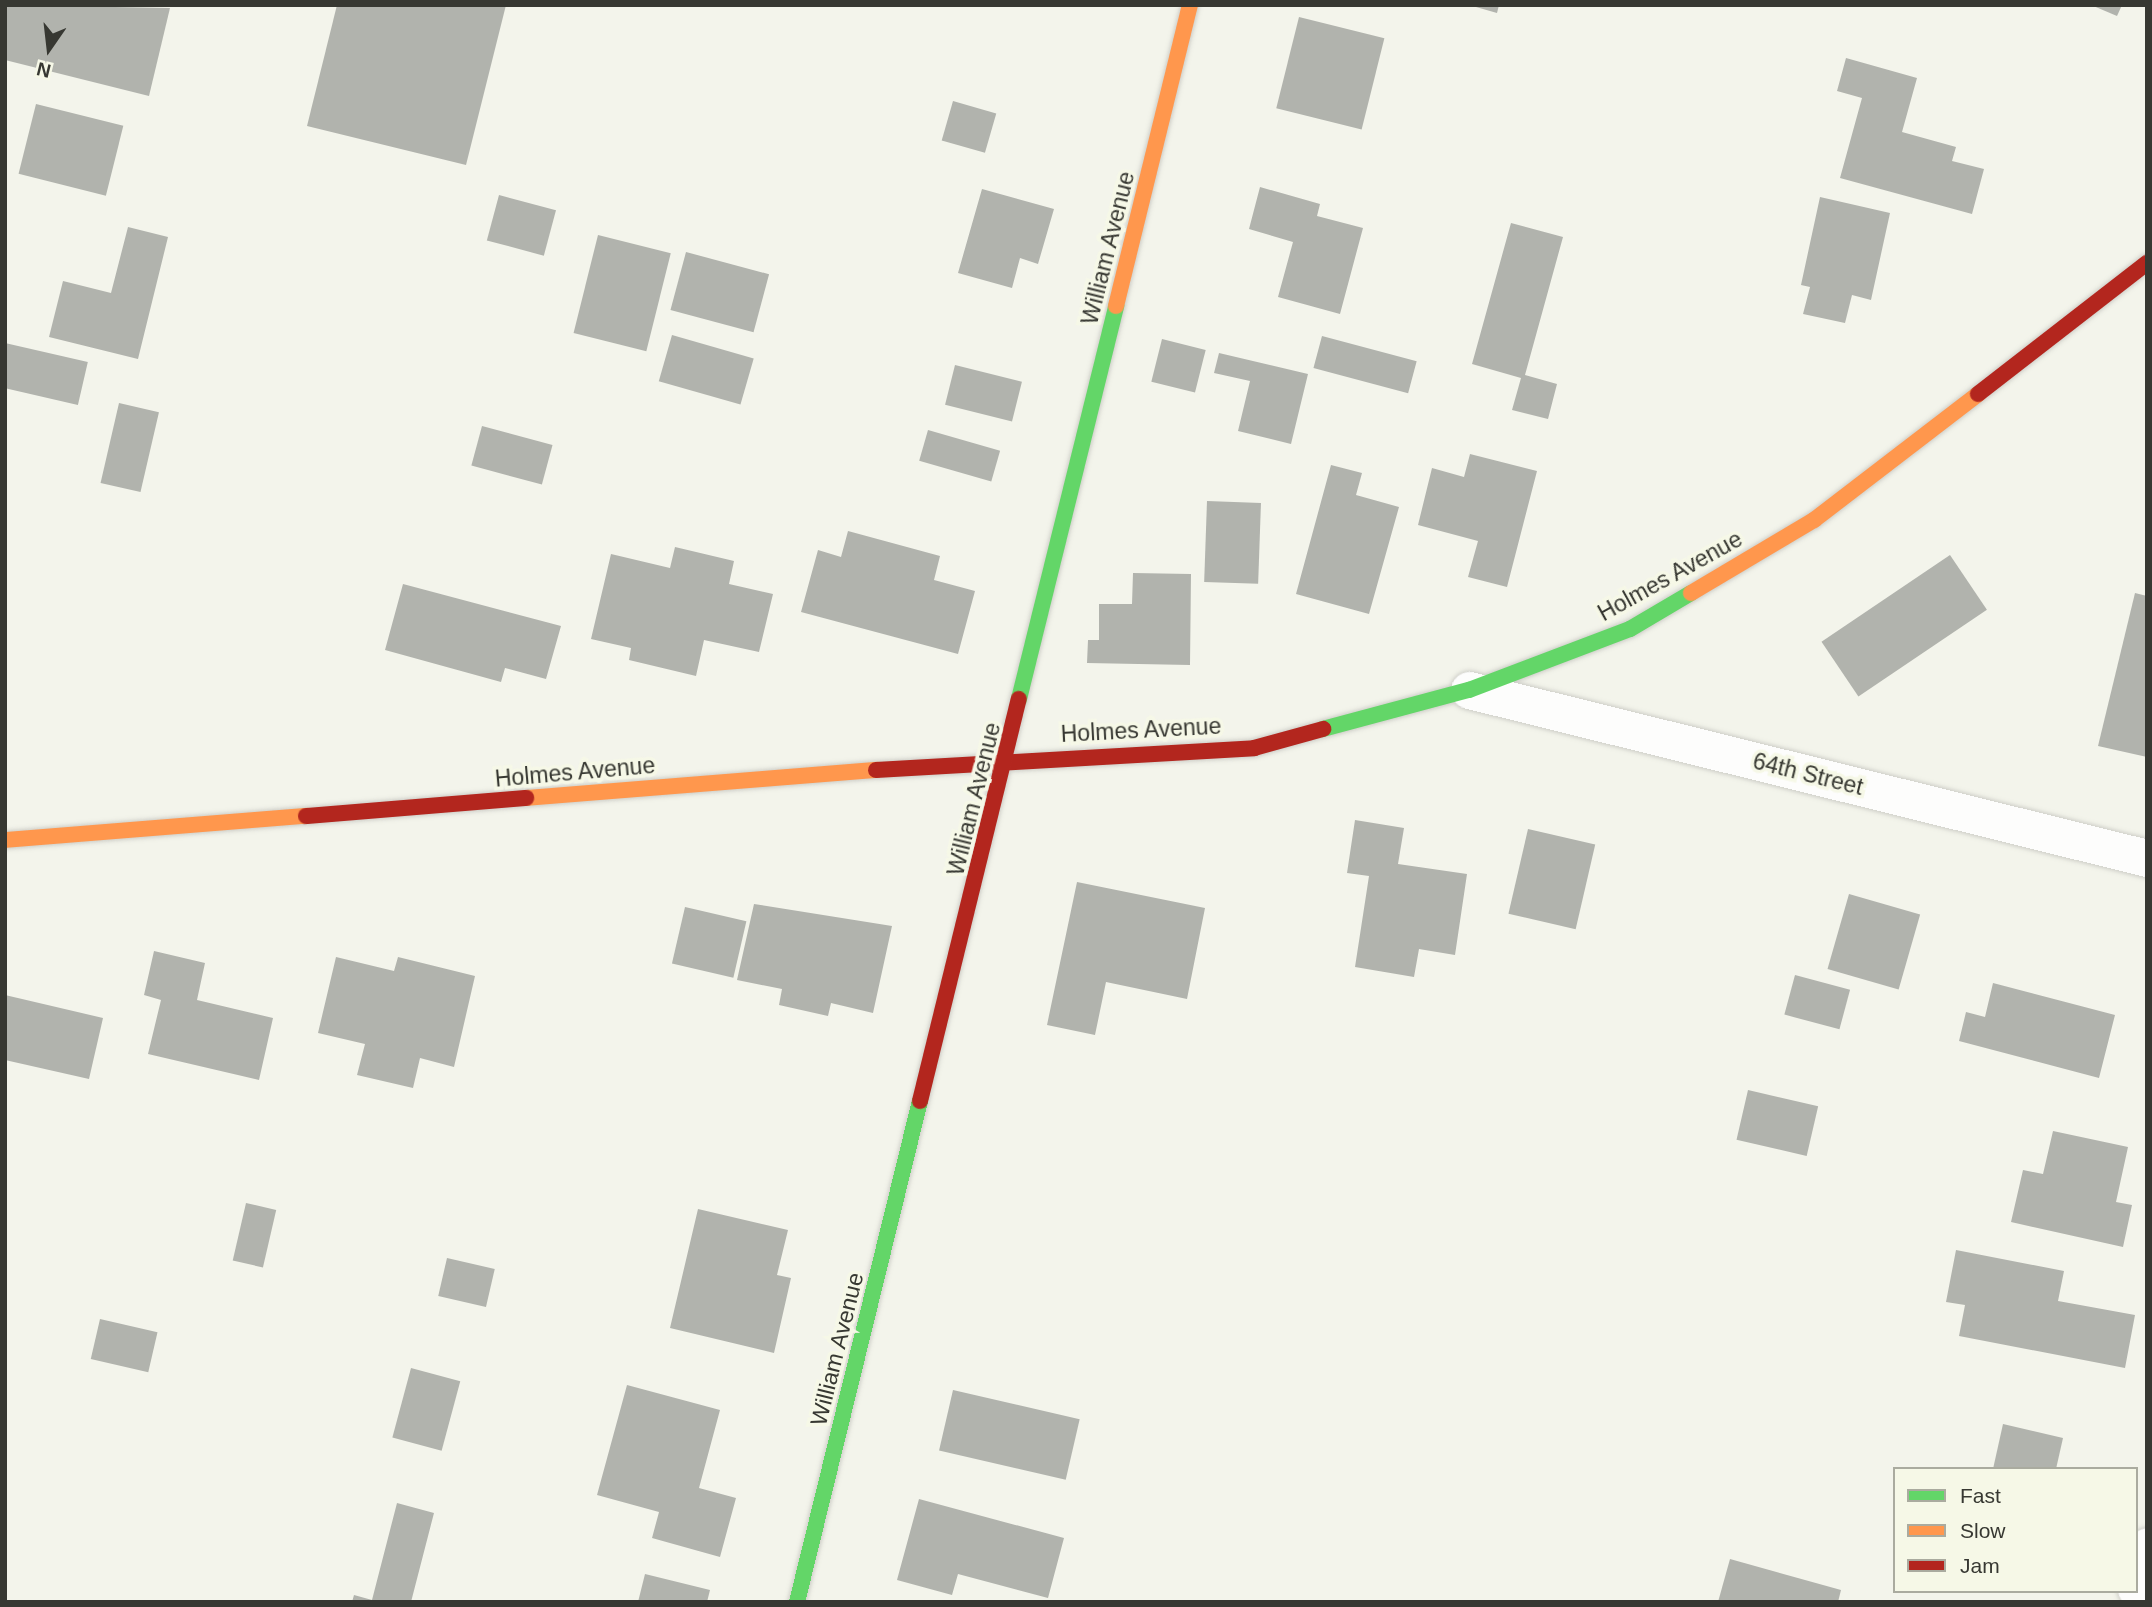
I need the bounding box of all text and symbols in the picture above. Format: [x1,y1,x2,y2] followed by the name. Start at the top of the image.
[14,14,84,84] north arrow
[35,58,53,82] text: N
[1075,168,1141,328] street label: William Avenue
[1592,525,1748,627] street label: Holmes Avenue
[1059,712,1223,748] street label: Holmes Avenue
[941,719,1007,879] street label: William Avenue
[1750,747,1866,801] street label: 64th Street
[493,751,657,793] street label: Holmes Avenue
[804,1269,870,1429] street label: William Avenue
[1893,1467,2138,1593] legend
[1960,1484,2001,1507] text: Fast
[1960,1519,2006,1542] text: Slow
[1960,1554,2000,1577] text: Jam

